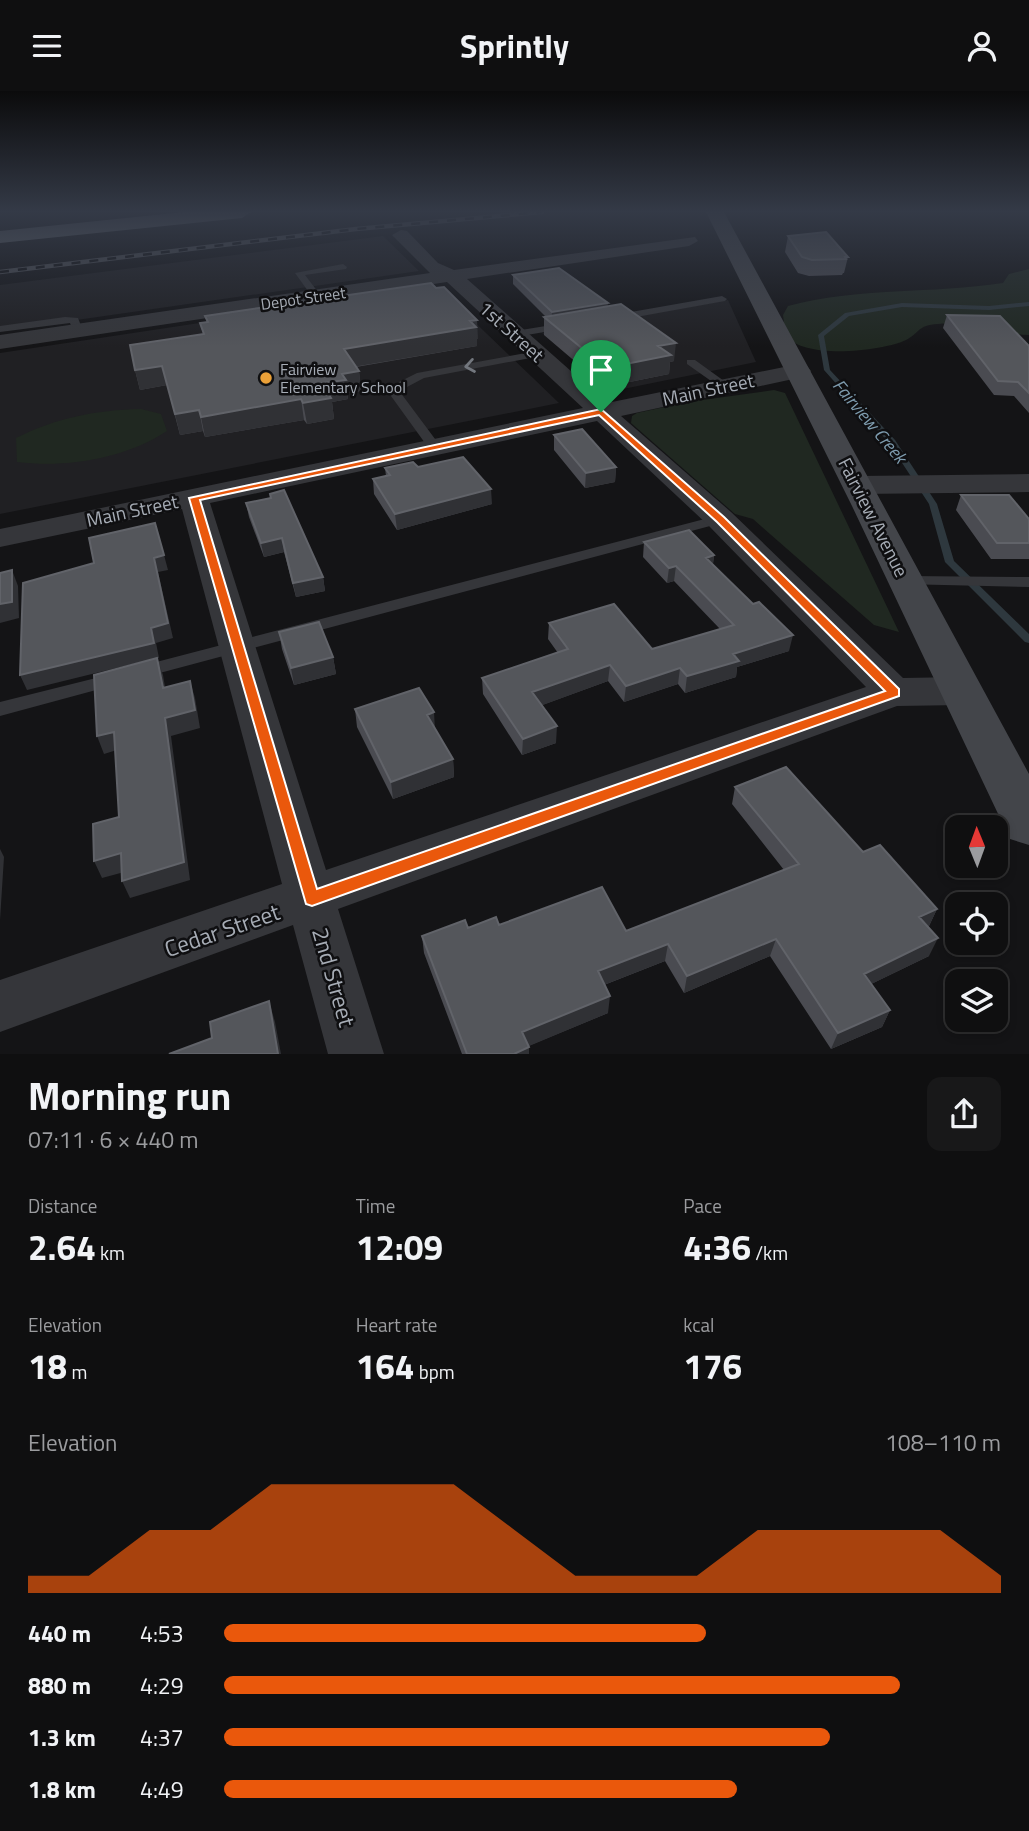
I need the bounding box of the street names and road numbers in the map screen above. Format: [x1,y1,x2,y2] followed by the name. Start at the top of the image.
[259,280,347,316] street label: Depot Street
[473,294,551,369] street label: 1st Street
[659,365,757,413] street label: Main Street
[831,452,917,582] street label: Fairview Avenue
[83,486,181,534] street label: Main Street
[160,894,284,966] street label: Cedar Street
[303,923,365,1031] street label: 2nd Street

